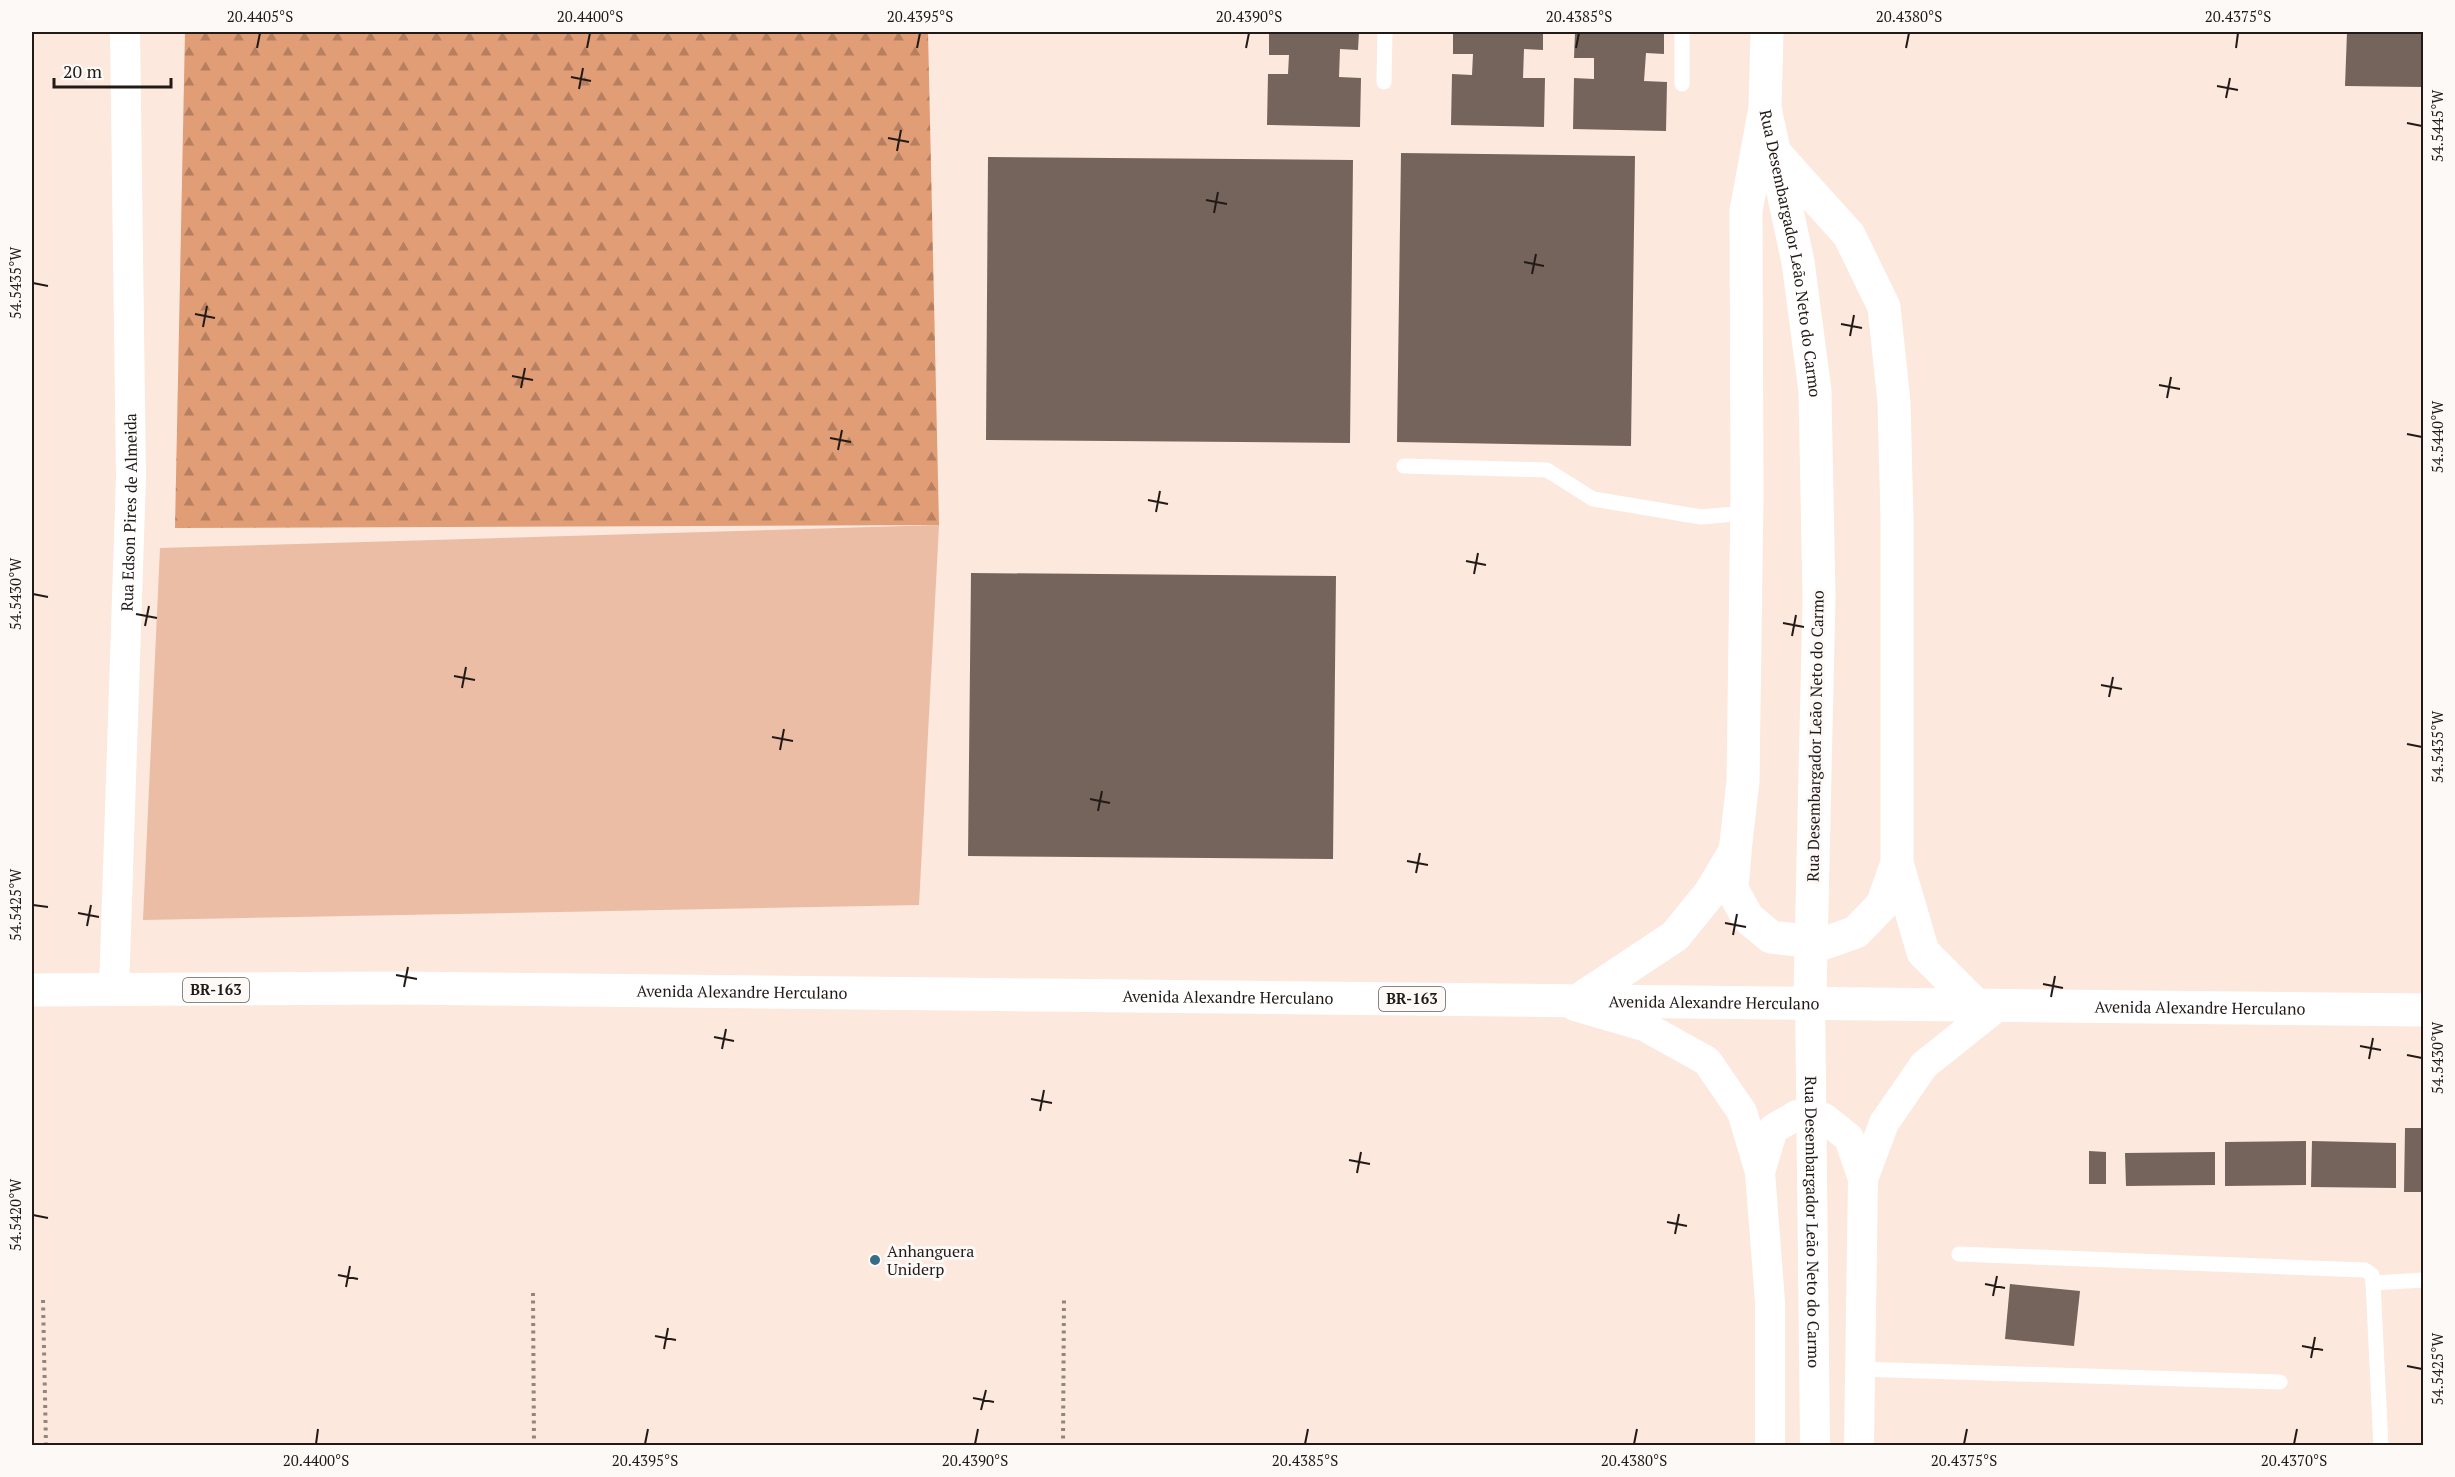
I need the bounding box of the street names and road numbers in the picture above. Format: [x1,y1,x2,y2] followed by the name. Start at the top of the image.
[1755,108,1826,398] street label: Rua Desembargador Leão Neto do Carmo
[116,413,142,612] street label: Rua Edson Pires de Almeida
[1801,590,1829,882] street label: Rua Desembargador Leão Neto do Carmo
[183,978,249,1002] road number: BR-163
[636,980,848,1004] street label: Avenida Alexandre Herculano
[1122,985,1334,1009] street label: Avenida Alexandre Herculano
[1379,987,1445,1011] road number: BR-163
[1608,990,1820,1014] street label: Avenida Alexandre Herculano
[2094,995,2306,1020] street label: Avenida Alexandre Herculano
[1800,1076,1825,1368] street label: Rua Desembargador Leão Neto do Carmo

